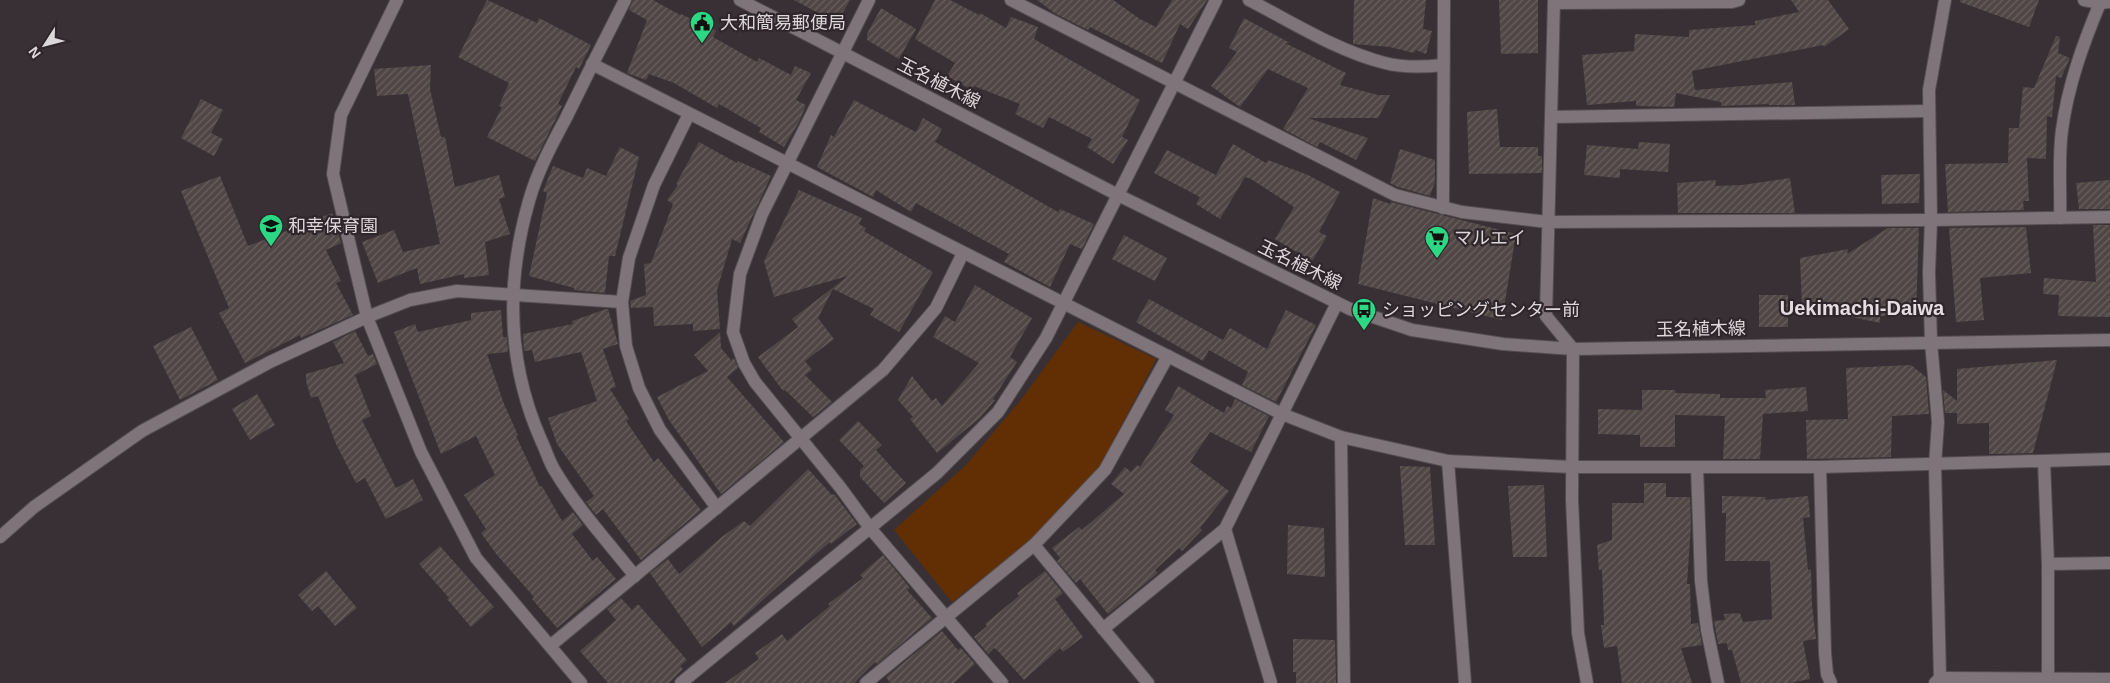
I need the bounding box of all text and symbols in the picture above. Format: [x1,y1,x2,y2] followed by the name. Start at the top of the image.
[689,10,715,44] public building icon: 大和簡易郵便局
[720,13,846,33] place label: 大和簡易郵便局
[20,20,70,70] north arrow
[25,44,44,61] text: N
[894,54,984,112] street label: 玉名植木線
[258,213,284,247] school or university icon: 和幸保育園
[288,216,378,236] place label: 和幸保育園
[1424,225,1450,259] supermarket icon: マルエイ
[1454,228,1526,248] place label: マルエイ
[1255,236,1345,294] street label: 玉名植木線
[1351,297,1377,331] bus stop icon: ショッピングセンター前
[1780,297,1945,319] district label: Uekimachi-Daiwa
[1382,300,1580,320] place label: ショッピングセンター前
[1656,318,1746,340] street label: 玉名植木線

